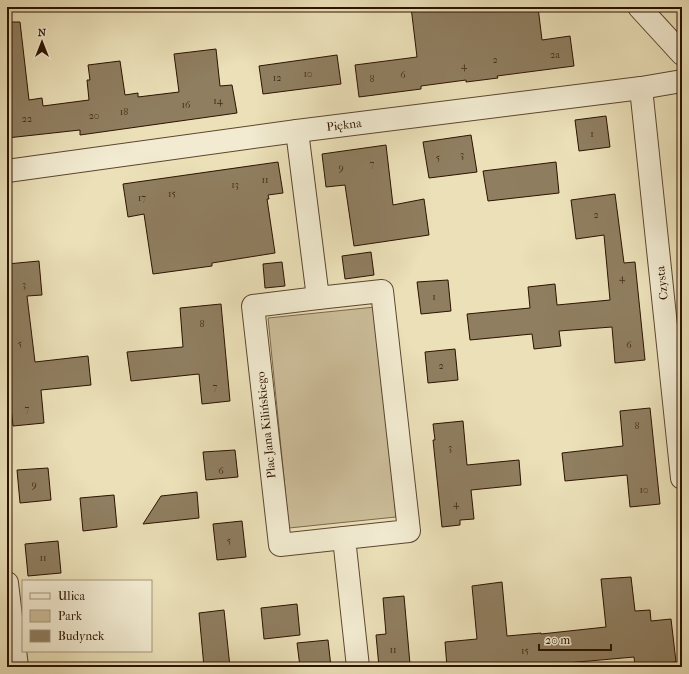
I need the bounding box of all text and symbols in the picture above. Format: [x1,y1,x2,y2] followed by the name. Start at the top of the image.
[22,22,62,62] north arrow
[38,26,47,39] text: N
[550,49,560,61] house number: 2a
[492,54,498,66] house number: 2
[461,60,468,72] house number: 4
[303,68,313,80] house number: 10
[400,69,406,81] house number: 6
[273,72,281,84] house number: 12
[369,73,375,85] house number: 8
[213,95,224,107] house number: 14
[182,99,191,111] house number: 16
[120,106,128,118] house number: 18
[89,110,99,122] house number: 20
[22,113,32,125] house number: 22
[326,116,363,134] street label: Piękna
[590,128,594,140] house number: 1
[460,149,464,161] house number: 3
[436,152,440,164] house number: 5
[370,158,375,170] house number: 7
[338,162,344,174] house number: 9
[261,174,269,186] house number: 11
[231,179,239,191] house number: 13
[168,188,176,200] house number: 15
[138,192,146,204] house number: 17
[593,209,599,221] house number: 2
[653,265,671,301] street label: Czysta
[619,272,626,284] house number: 4
[22,279,26,291] house number: 3
[432,291,436,303] house number: 1
[199,318,205,330] house number: 8
[18,338,22,350] house number: 5
[626,339,632,351] house number: 6
[438,360,444,372] house number: 2
[253,371,279,479] street label: Plac Jana Kilińskiego
[213,381,218,393] house number: 7
[25,403,30,415] house number: 7
[634,420,640,432] house number: 8
[448,442,452,454] house number: 3
[218,465,224,477] house number: 6
[31,479,37,491] house number: 9
[639,484,649,496] house number: 10
[453,498,460,510] house number: 4
[227,535,231,547] house number: 5
[39,552,47,564] house number: 11
[22,580,152,652] legend
[58,589,85,603] text: Ulica
[58,609,83,623] text: Park
[539,626,611,652] scale bar
[58,629,105,643] text: Budynek
[545,633,570,647] text: 20 m
[389,644,397,656] house number: 11
[521,645,529,657] house number: 15

